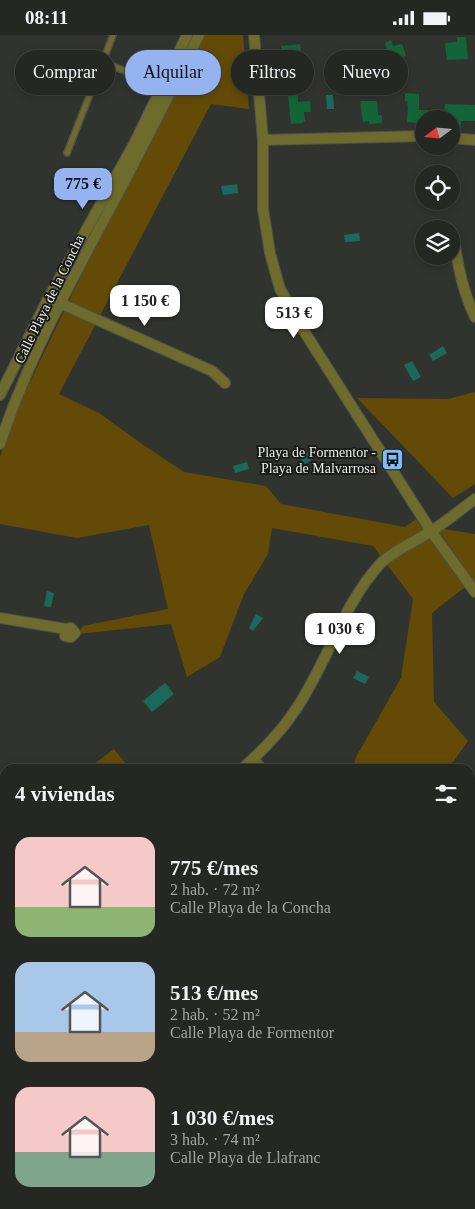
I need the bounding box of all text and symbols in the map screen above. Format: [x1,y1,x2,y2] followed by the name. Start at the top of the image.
[25,7,68,28] text: 08:11
[15,50,115,95] chip: Comprar
[125,50,221,95] chip: Alquilar
[231,50,314,95] chip: Filtros
[324,50,408,95] chip: Nuevo
[415,110,460,155] north arrow
[415,110,460,265] map controls
[415,165,460,210] button: locate
[48,167,118,210] pin: 775 €
[65,175,101,192] text: 775 €
[415,220,460,265] button: layers
[12,232,87,366] street label: Calle Playa de la Concha
[99,285,191,327] pin: 1 150 €
[121,292,169,309] text: 1 150 €
[259,297,329,339] pin: 513 €
[276,304,312,321] text: 513 €
[257,445,377,476] place label: Playa de Formentor - Playa de Malvarrosa
[380,448,404,472] bus stop icon: Playa de Formentor - Playa de Malvarrosa
[294,613,386,655] pin: 1 030 €
[316,620,364,637] text: 1 030 €
[432,780,460,808] icon: filters
[15,782,115,806] text: 4 viviendas
[170,856,258,880] text: 775 €/mes
[55,857,115,917] icon: home
[170,881,260,898] text: 2 hab. · 72 m²
[170,899,331,916] text: Calle Playa de la Concha
[170,981,258,1005] text: 513 €/mes
[55,982,115,1042] icon: home
[170,1006,260,1023] text: 2 hab. · 52 m²
[170,1024,334,1041] text: Calle Playa de Formentor
[170,1106,274,1130] text: 1 030 €/mes
[55,1107,115,1167] icon: home
[170,1131,260,1148] text: 3 hab. · 74 m²
[170,1149,321,1166] text: Calle Playa de Llafranc

